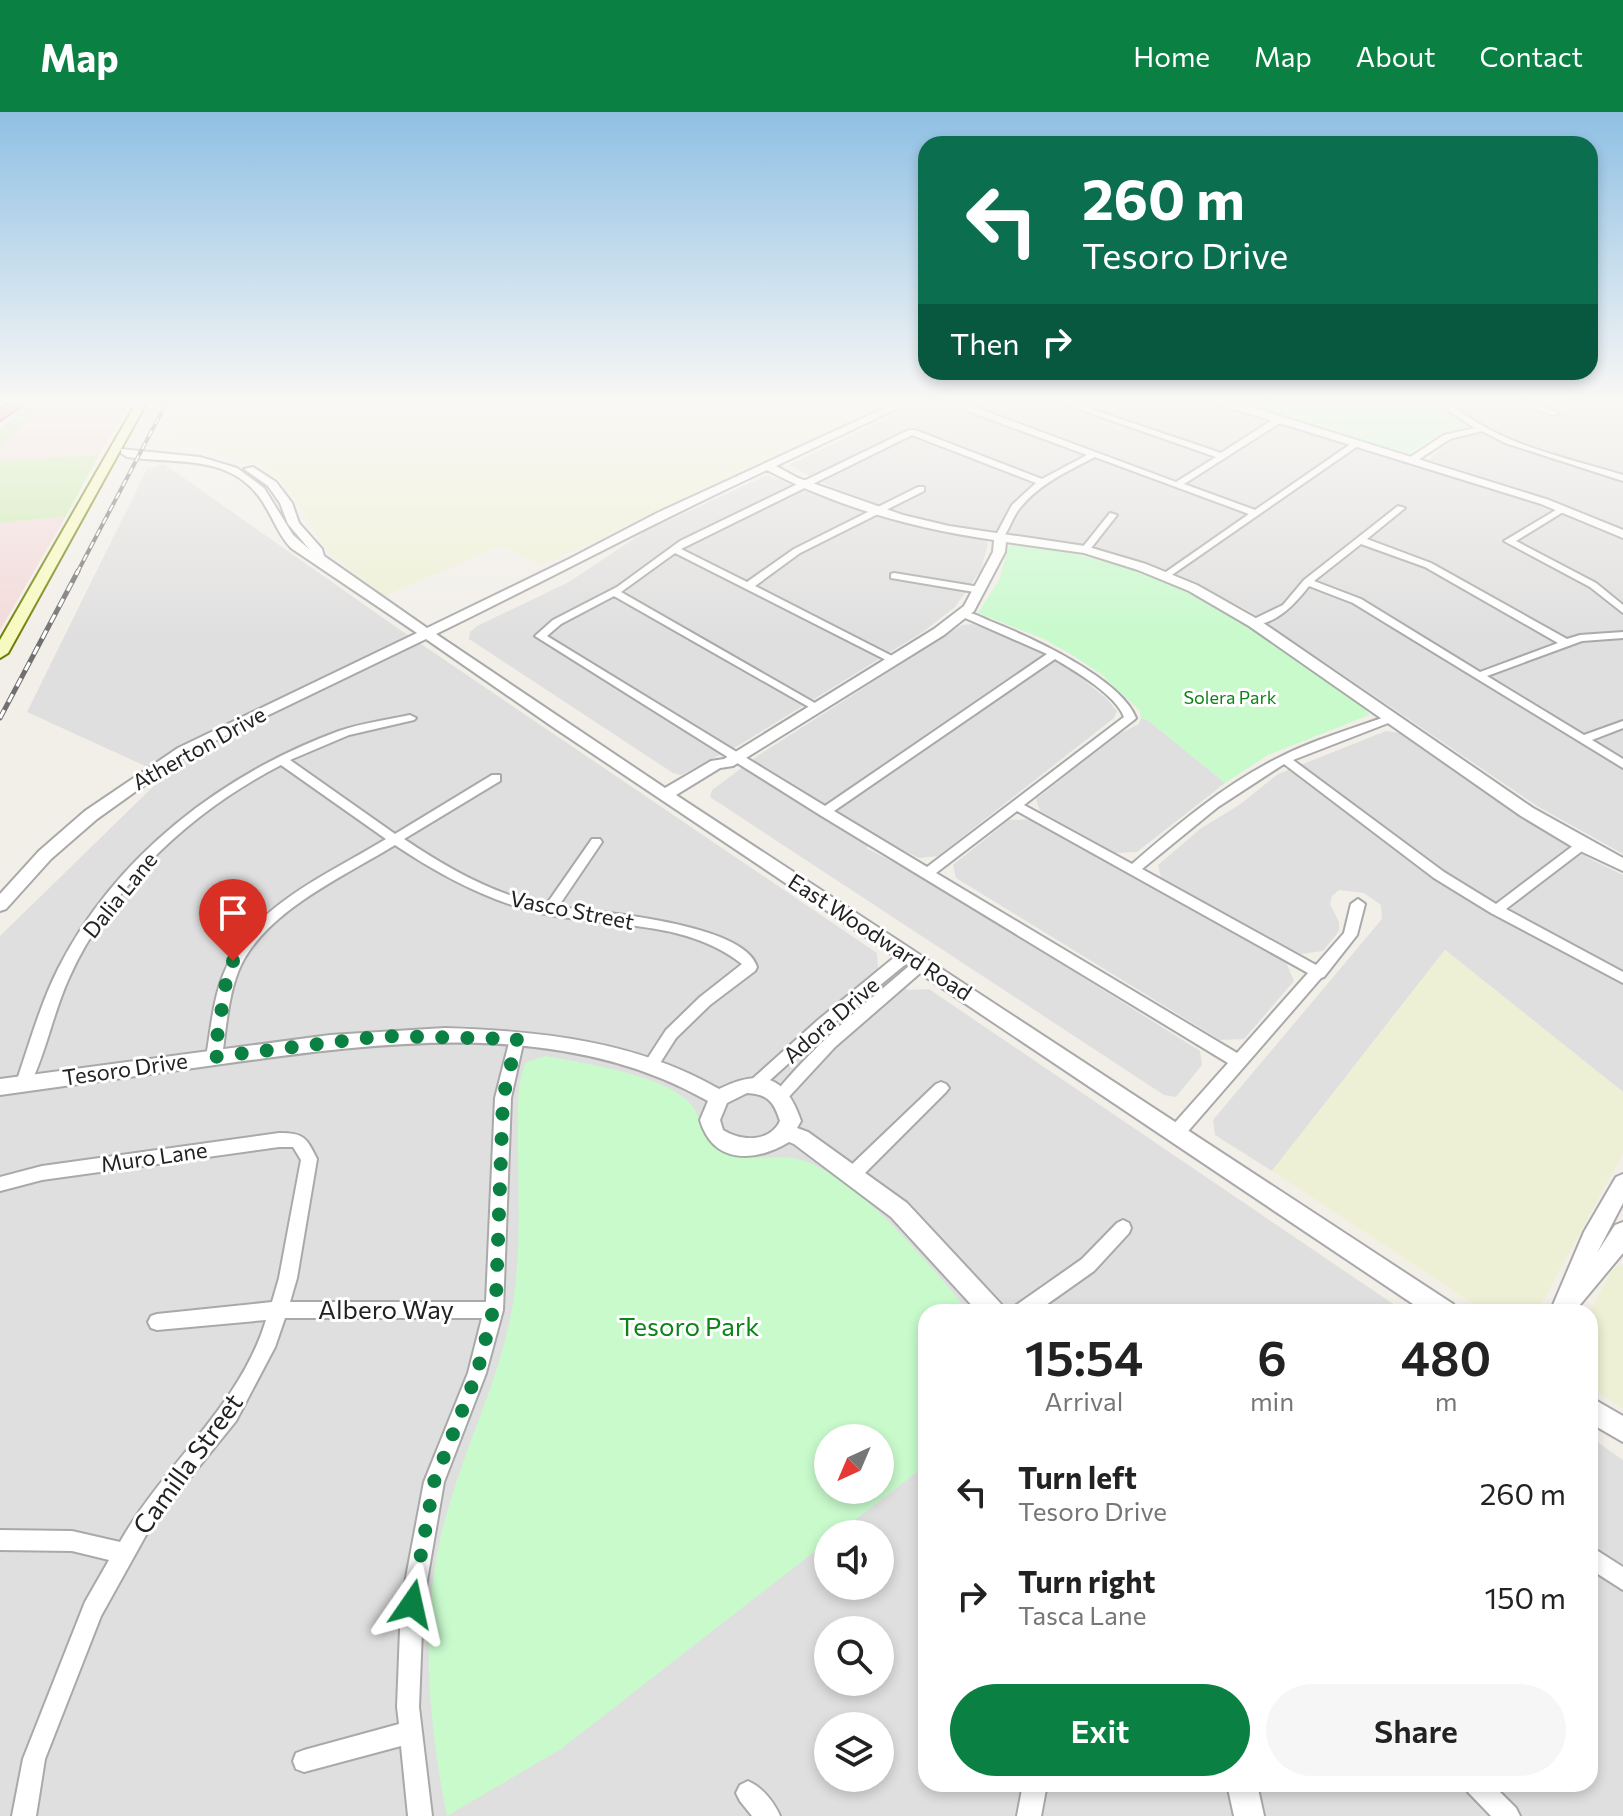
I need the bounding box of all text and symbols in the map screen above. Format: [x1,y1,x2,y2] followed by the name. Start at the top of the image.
[40,33,119,80] text: Map
[1133,39,1210,73] text: Home
[1254,39,1312,73] text: Map
[1356,39,1436,73] text: About
[1480,39,1583,73] text: Contact
[1082,163,1245,232] text: 260 m
[950,168,1054,272] icon: left
[1082,232,1288,276] text: Tesoro Drive
[1035,320,1079,364] icon: right
[950,324,1019,361] text: Then
[1184,686,1277,708] park label: Solera Park
[127,700,270,795] street label: Atherton Drive
[77,846,163,943] street label: Dalia Lane
[783,867,977,1006] street label: East Woodward Road
[199,879,267,961] pin
[508,884,636,935] street label: Vasco Street
[211,891,255,935] icon: arrive
[777,971,884,1069] street label: Adora Drive
[61,1046,189,1091] street label: Tesoro Drive
[99,1136,209,1177] street label: Muro Lane
[318,1293,454,1324] street label: Albero Way
[619,1310,759,1341] park label: Tesoro Park
[1025,1327,1143,1386] text: 15:54
[1257,1327,1287,1386] text: 6
[1401,1327,1491,1386] text: 480
[1045,1385,1123,1416] text: Arrival
[1250,1385,1294,1416] text: min
[1435,1385,1457,1416] text: m
[125,1387,248,1539] street label: Camilla Street
[814,1424,894,1504] north arrow
[814,1424,894,1792] map controls
[1018,1458,1137,1495] text: Turn left
[950,1470,994,1514] icon: left
[1480,1474,1566,1511] text: 260 m
[1018,1495,1167,1526] text: Tesoro Drive
[814,1520,894,1600] button: sound
[370,1562,454,1646] position arrow
[1018,1562,1155,1599] text: Turn right
[950,1574,994,1618] icon: right
[1484,1578,1566,1615] text: 150 m
[1018,1599,1146,1630] text: Tasca Lane
[814,1616,894,1696] button: search
[950,1684,1250,1776] button: Exit
[1266,1684,1566,1776] button: Share
[814,1712,894,1792] button: layers

